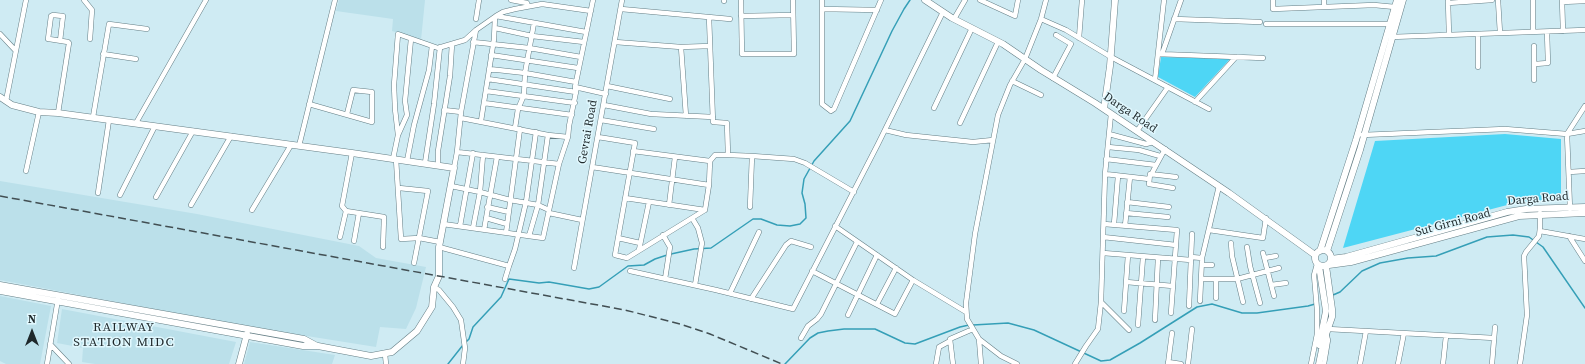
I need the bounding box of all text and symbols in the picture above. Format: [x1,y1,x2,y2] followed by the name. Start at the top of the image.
[1100,90,1160,136] street label: Darga Road
[575,99,601,165] street label: Gevrai Road
[1507,189,1569,209] street label: Darga Road
[1414,206,1492,240] street label: Sut Girni Road
[12,312,52,352] north arrow
[28,312,36,327] text: N
[73,320,175,351] district label: RAILWAY STATION MIDC

